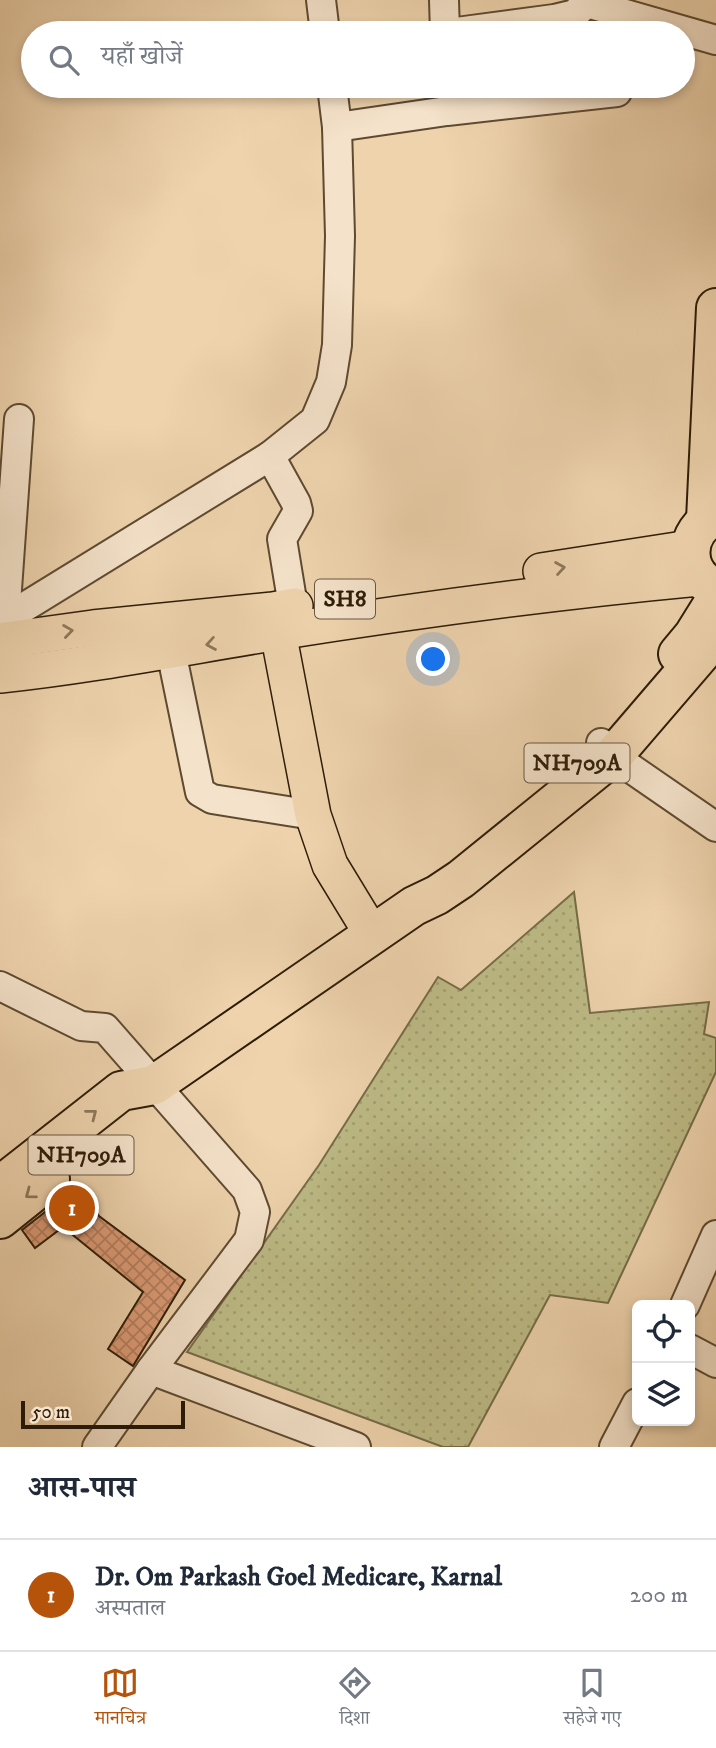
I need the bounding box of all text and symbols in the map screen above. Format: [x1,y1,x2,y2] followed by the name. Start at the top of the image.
[21,21,695,98] search box
[101,40,183,73] text: यहाँ खोजें
[45,41,83,79] icon: search
[555,561,566,576] one-way arrow
[315,580,375,618] road number: SH8
[62,624,73,639] one-way arrow
[205,636,217,651] one-way arrow
[416,642,450,676] your location
[524,744,630,782] road number: NH709A
[85,1109,97,1122] one-way arrow
[28,1136,134,1174] road number: NH709A
[49,1182,95,1234] pin: 1
[26,1185,38,1198] one-way arrow
[632,1300,695,1426] map controls
[632,1300,695,1363] button: locate
[632,1363,695,1426] button: layers
[21,1398,186,1430] scale bar
[32,1401,70,1424] text: 50 m
[28,1470,136,1507] text: आस-पास
[95,1561,502,1594] text: Dr. Om Parkash Goel Medicare, Karnal
[47,1581,55,1610] text: 1
[630,1581,688,1610] text: 200 m
[95,1594,165,1623] text: अस्पताल
[95,1664,146,1736] tab: मानचित्र
[336,1664,374,1736] tab: दिशा
[563,1664,621,1736] tab: सहेजे गए

